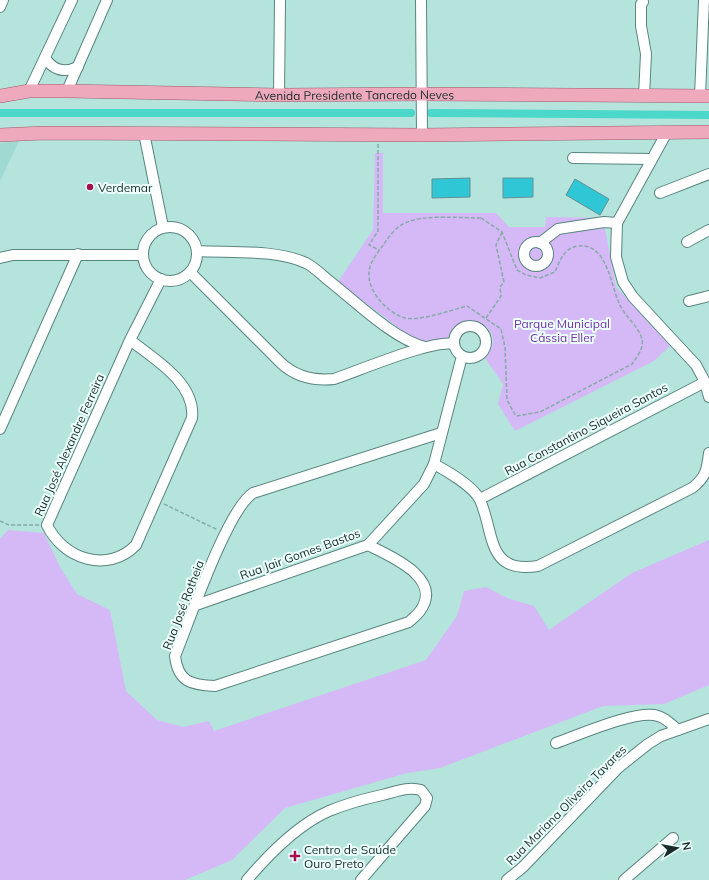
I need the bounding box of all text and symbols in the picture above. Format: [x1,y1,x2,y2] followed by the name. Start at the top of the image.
[255,86,454,103] street label: Avenida Presidente Tancredo Neves
[98,180,153,195] place label: Verdemar
[85,182,95,192] marker: Verdemar
[514,316,610,345] park label: Parque Municipal Cássia Eller
[31,371,107,519] street label: Rua José Alexandre Ferreira
[502,379,670,479] street label: Rua Constantino Siqueira Santos
[238,525,362,583] street label: Rua Jair Gomes Bastos
[159,558,207,652] street label: Rua José Rotheia
[503,742,629,868] street label: Rua Mariana Oliveira Tavares
[657,828,697,868] north arrow
[679,841,694,852] text: N
[304,842,396,871] place label: Centro de Saúde Ouro Preto
[289,850,301,862] marker: Centro de Saúde Ouro Preto

